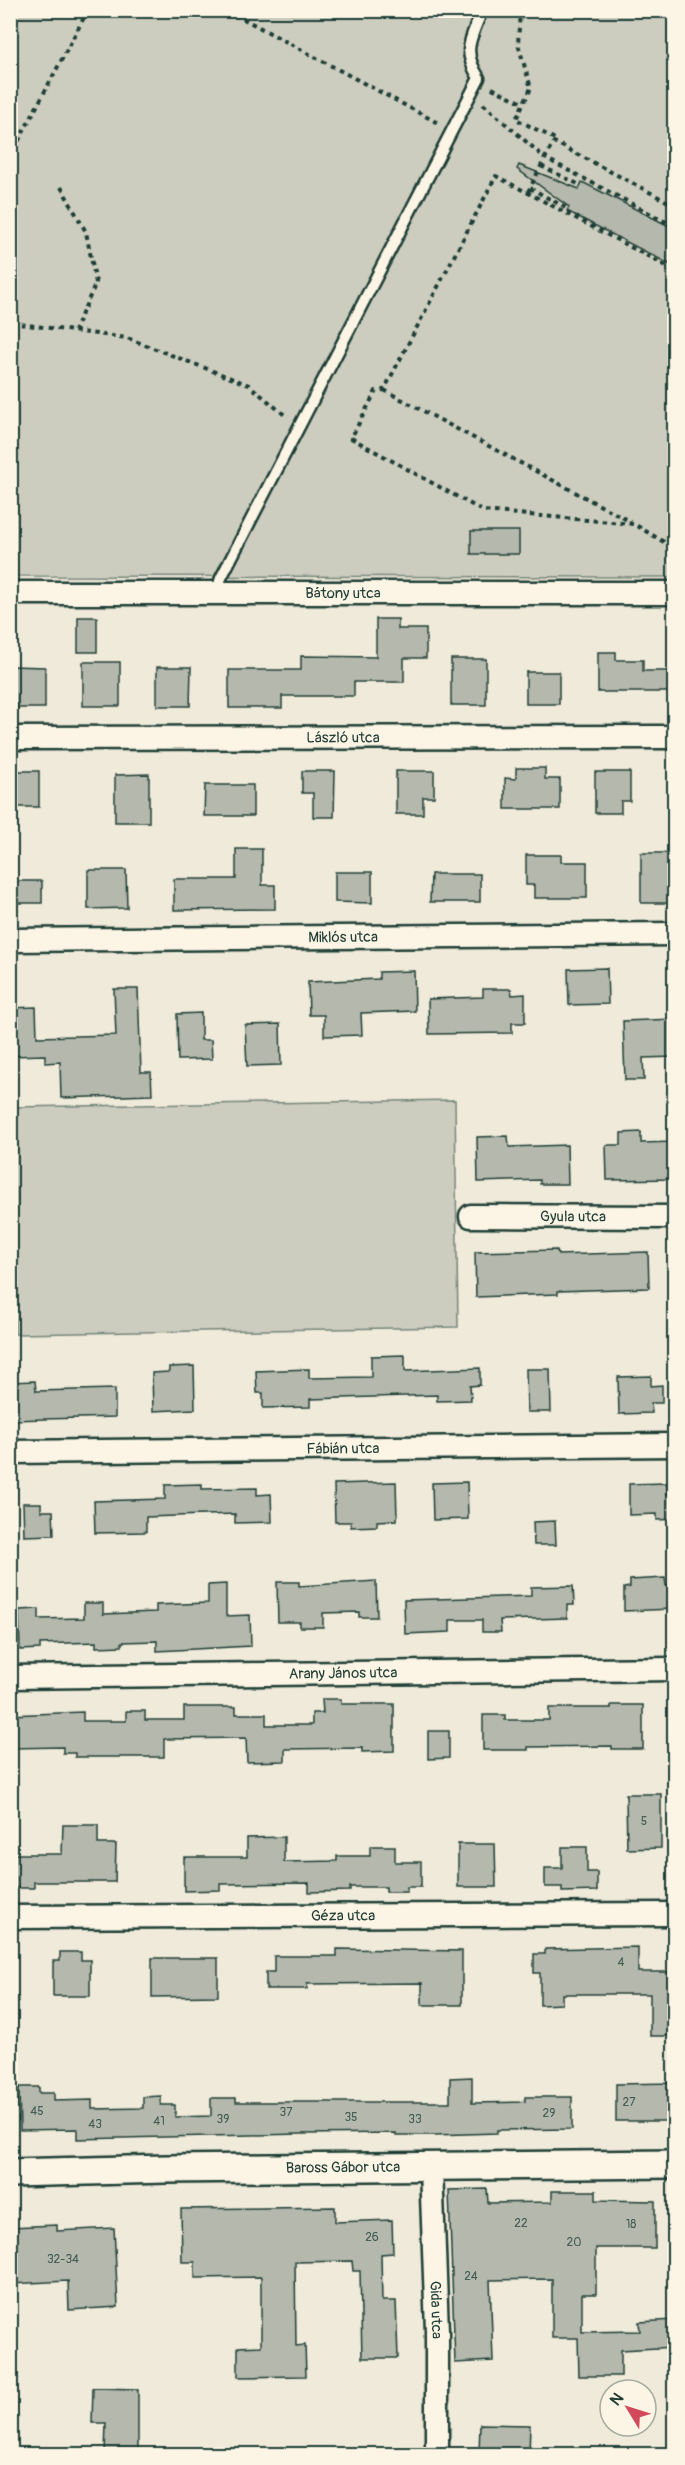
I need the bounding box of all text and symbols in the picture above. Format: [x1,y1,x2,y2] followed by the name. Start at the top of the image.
[305,584,381,603] street label: Bátony utca
[306,728,380,747] street label: László utca
[308,927,378,947] street label: Miklós utca
[540,1207,606,1226] street label: Gyula utca
[306,1439,380,1458] street label: Fábián utca
[288,1663,397,1683] street label: Arany János utca
[641,1814,647,1829] house number: 5
[311,1906,375,1925] street label: Géza utca
[618,1955,625,1970] house number: 4
[622,2095,636,2110] house number: 27
[30,2104,44,2119] house number: 45
[279,2105,293,2120] house number: 37
[543,2106,555,2121] house number: 29
[344,2110,358,2125] house number: 35
[217,2112,229,2127] house number: 39
[408,2112,422,2127] house number: 33
[153,2114,165,2129] house number: 41
[88,2117,102,2132] house number: 43
[286,2157,400,2177] street label: Baross Gábor utca
[514,2216,528,2231] house number: 22
[626,2217,636,2232] house number: 18
[365,2230,379,2245] house number: 26
[567,2235,581,2250] house number: 20
[47,2252,79,2267] house number: 32-34
[464,2269,478,2284] house number: 24
[426,2280,447,2339] street label: Gida utca
[598,2378,658,2438] north arrow
[606,2389,628,2410] text: N

